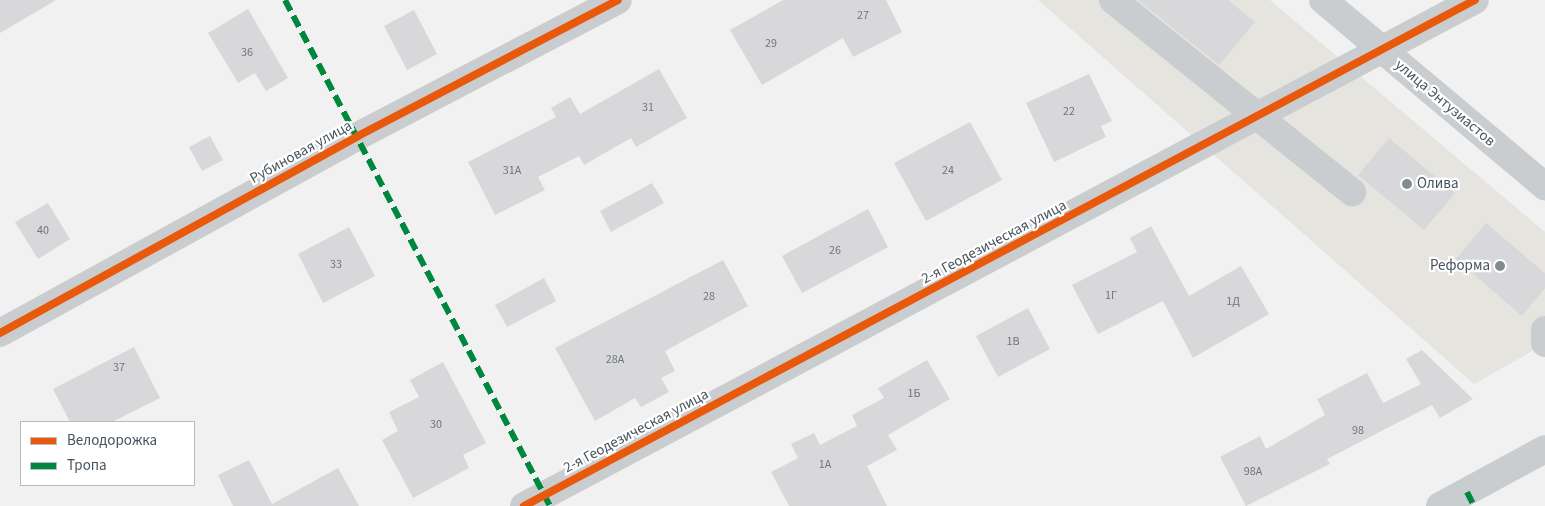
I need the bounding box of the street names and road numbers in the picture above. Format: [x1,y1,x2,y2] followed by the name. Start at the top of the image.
[1391,56,1499,150] street label: улица Энтузиастов
[247,117,355,187] street label: Рубиновая улица
[918,196,1070,288] street label: 2-я Геодезическая улица
[560,385,712,477] street label: 2-я Геодезическая улица

